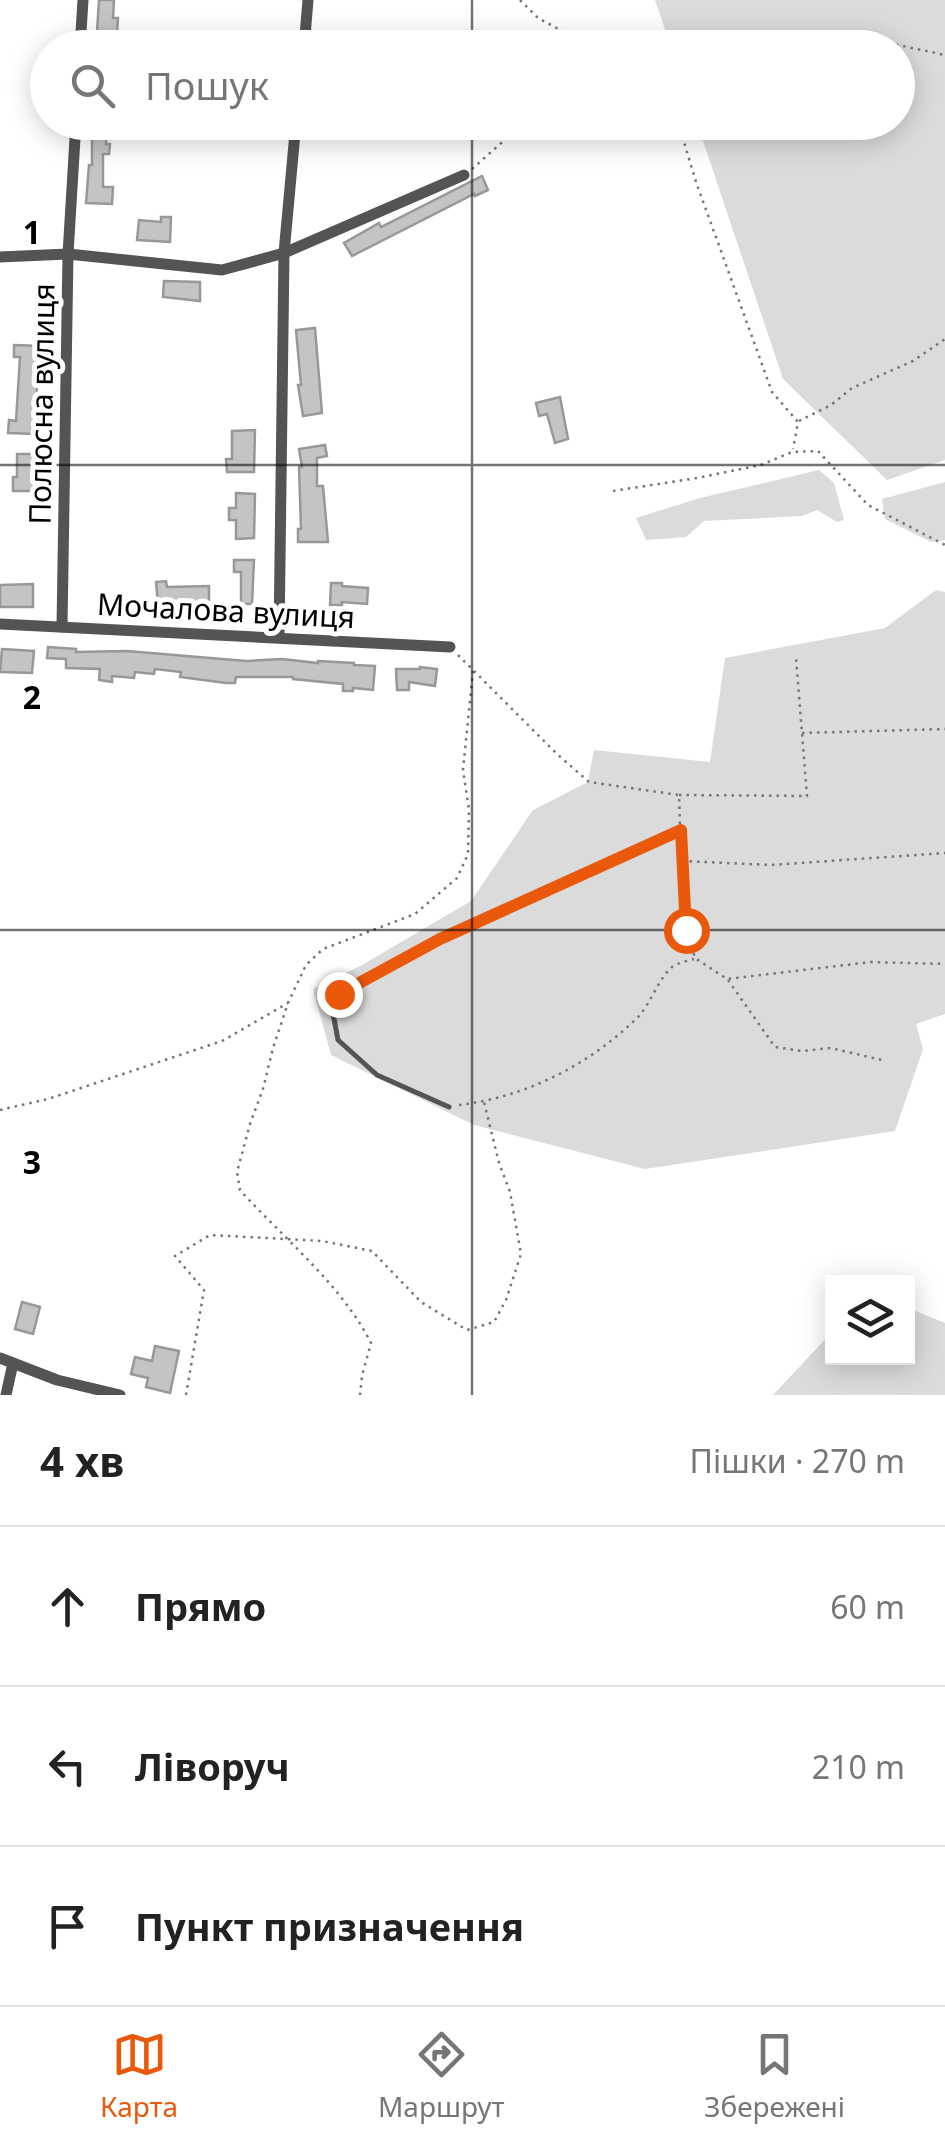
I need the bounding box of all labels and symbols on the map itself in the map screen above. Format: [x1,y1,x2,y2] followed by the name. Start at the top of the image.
[23,210,41,253] text: 1
[18,283,64,525] street label: Полюсна вулиця
[96,583,356,637] street label: Мочалова вулиця
[23,675,41,718] text: 2
[664,908,710,954] route start
[317,972,363,1018] route end
[23,1140,41,1183] text: 3

